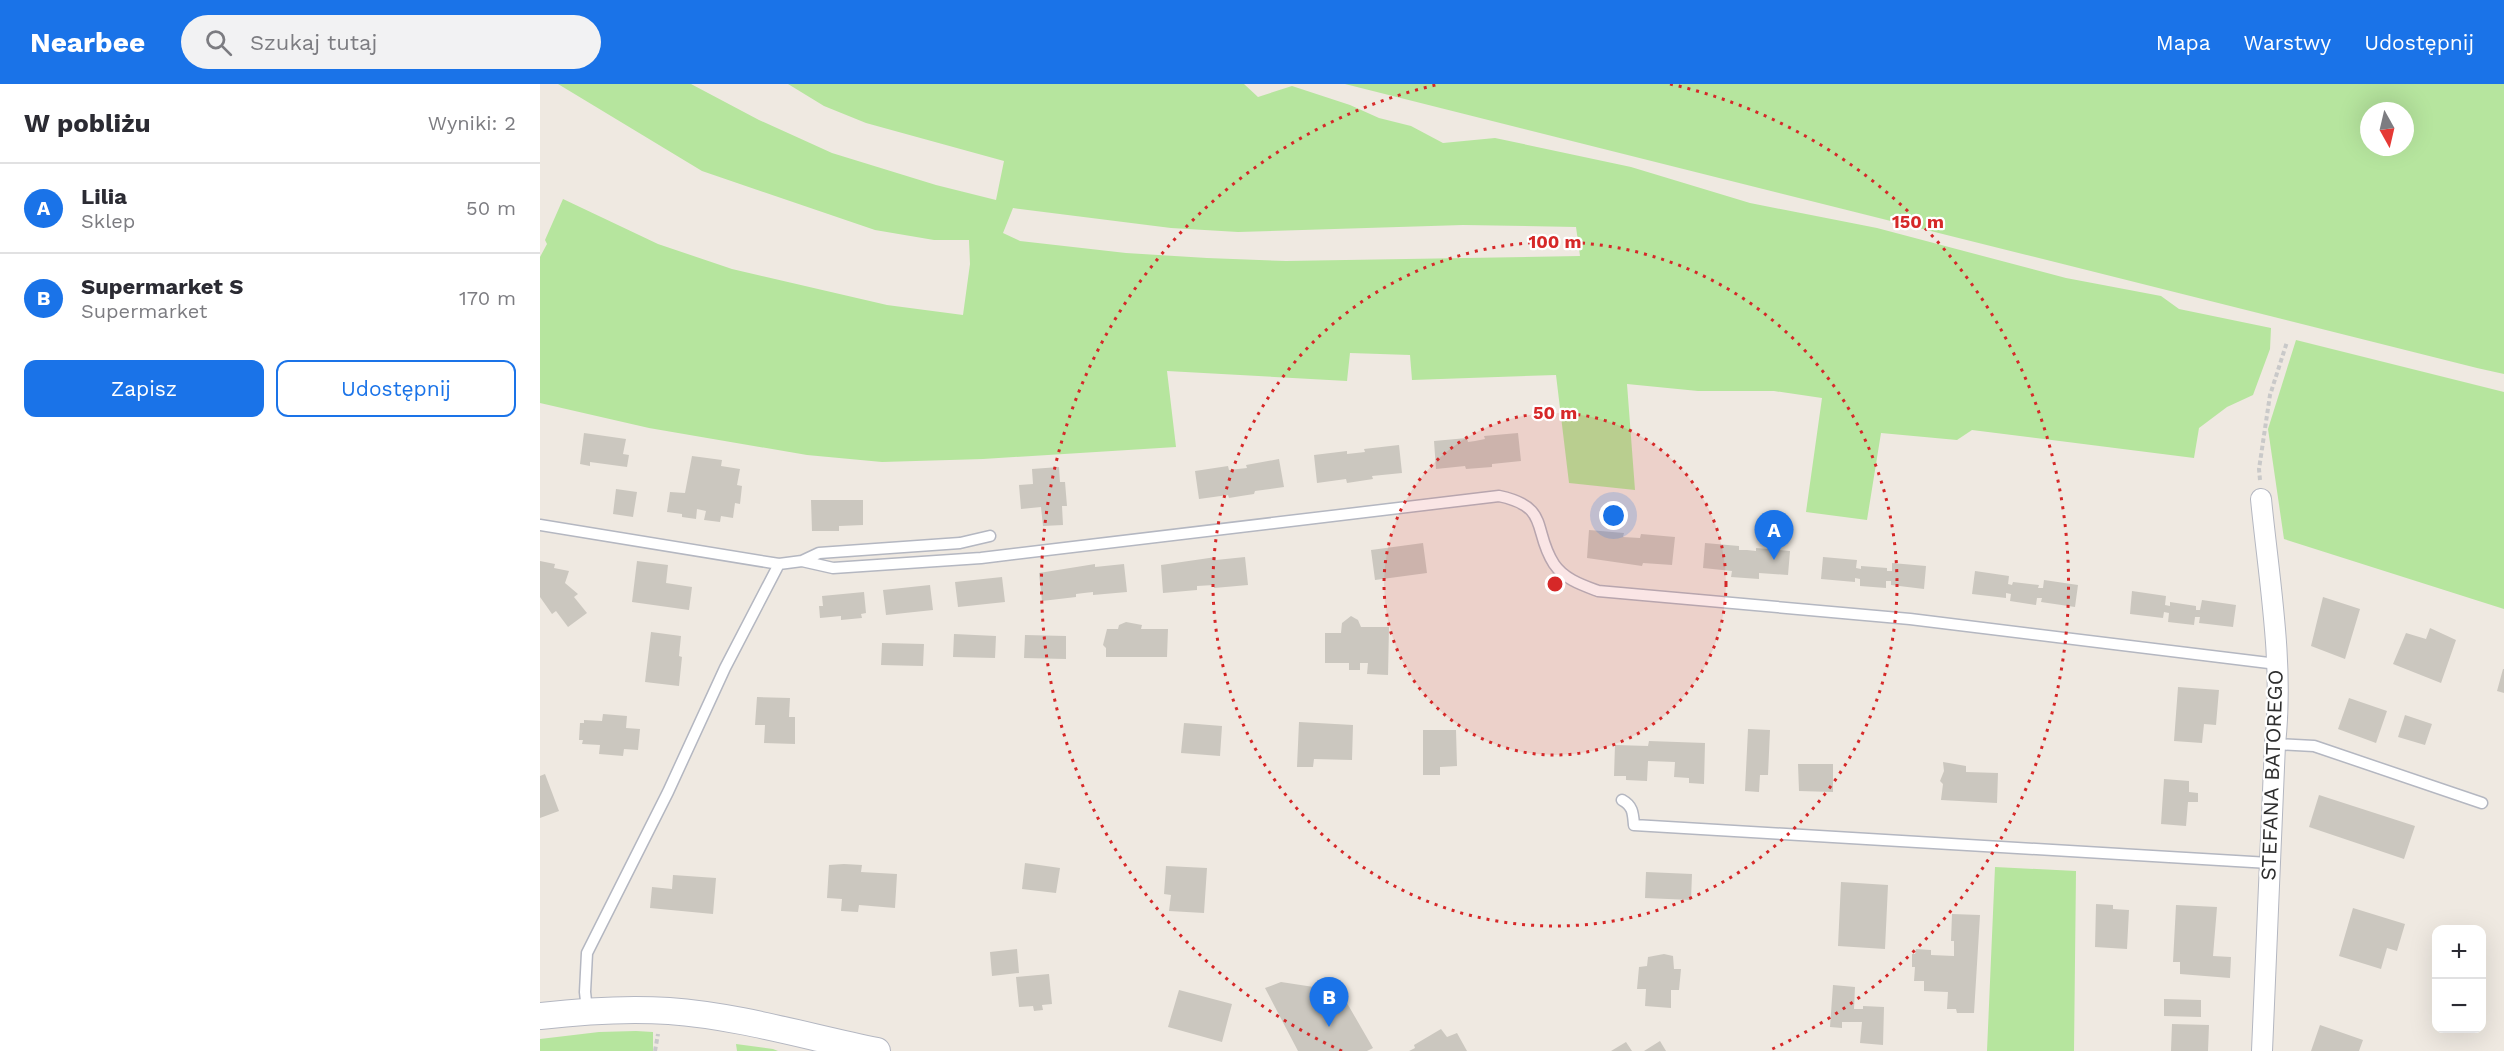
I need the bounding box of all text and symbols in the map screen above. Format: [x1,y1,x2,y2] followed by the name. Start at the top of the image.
[181,15,601,69] search box
[30,26,145,59] text: Nearbee
[202,26,235,59] icon: search
[250,30,377,55] text: Szukaj tutaj
[2156,30,2211,55] text: Mapa
[2244,30,2331,55] text: Warstwy
[2364,30,2474,55] text: Udostępnij
[2360,102,2414,156] north arrow
[24,108,151,138] text: W pobliżu
[428,111,516,135] text: Wyniki: 2
[81,184,127,209] text: Lilia
[37,196,50,220] text: A
[466,196,516,220] text: 50 m
[81,209,135,233] text: Sklep
[1892,211,1944,232] text: 150 m
[1528,231,1582,252] text: 100 m
[81,274,243,299] text: Supermarket S
[37,286,50,310] text: B
[459,286,516,310] text: 170 m
[81,299,207,323] text: Supermarket
[24,360,264,417] button: Zapisz
[276,360,516,417] button: Udostępnij
[1533,402,1577,423] text: 50 m
[1599,501,1628,530] your location
[1754,510,1794,560] pin: A
[1545,574,1565,594] centre of rings
[2255,669,2288,881] street label: STEFANA BATOREGO
[2432,925,2486,1033] map controls
[2432,925,2486,979] button: +
[1310,978,1348,1027] pin: B
[2432,979,2486,1033] button: −

